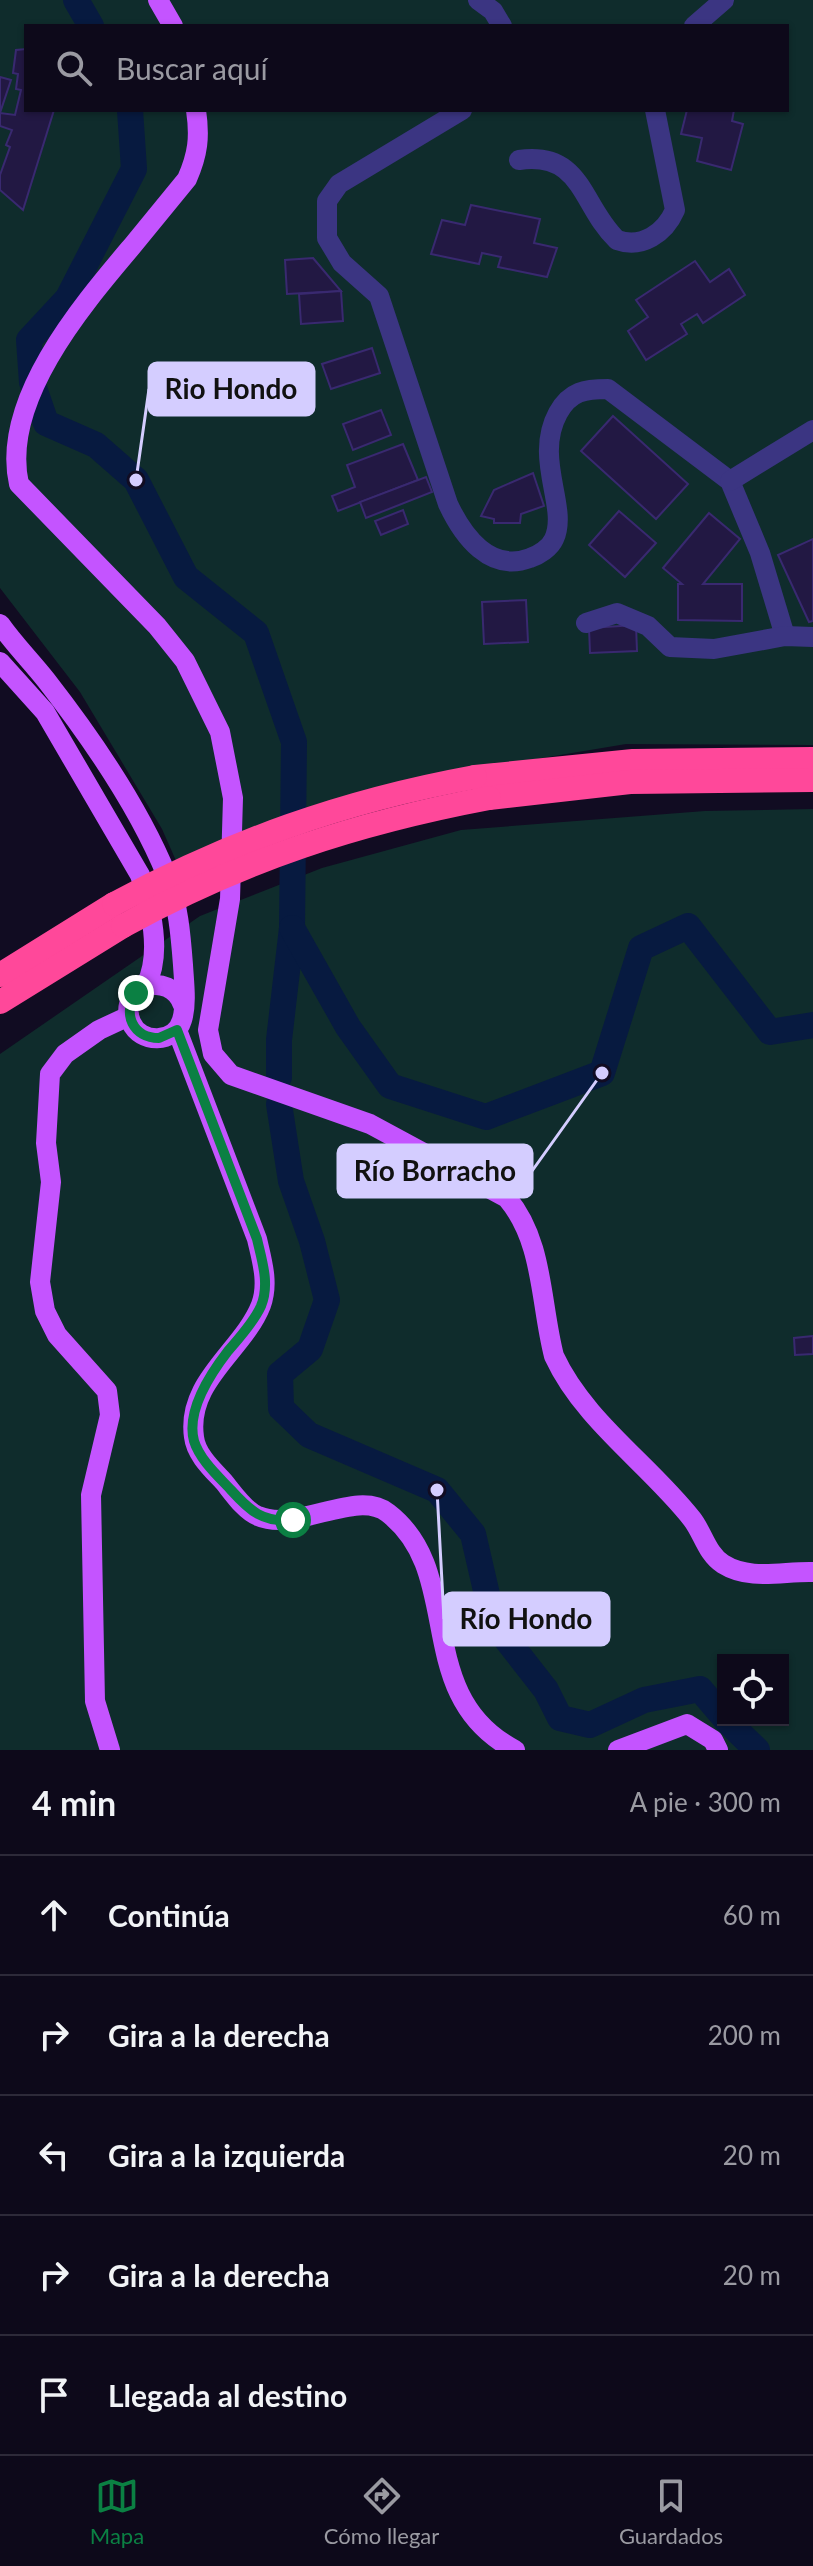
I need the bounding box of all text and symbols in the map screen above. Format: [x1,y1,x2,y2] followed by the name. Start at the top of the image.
[24,24,789,112] search box
[52,46,96,90] icon: search
[116,50,268,86] text: Buscar aquí
[149,363,314,415] callout: Rio Hondo
[165,371,297,405] text: Rio Hondo
[118,975,154,1011] route end
[338,1145,532,1197] callout: Río Borracho
[354,1153,516,1187] text: Río Borracho
[275,1502,311,1538] route start
[444,1593,609,1645] callout: Río Hondo
[460,1601,592,1635] text: Río Hondo
[717,1654,789,1726] map controls
[717,1654,789,1726] button: locate
[32,1782,116,1823] text: 4 min
[630,1786,781,1818] text: A pie · 300 m
[32,1893,76,1937] icon: ahead
[108,1897,230,1933] text: Continúa
[723,1899,781,1931] text: 60 m
[32,2013,76,2057] icon: right
[108,2017,330,2053] text: Gira a la derecha
[708,2019,781,2051] text: 200 m
[32,2133,76,2177] icon: left
[108,2137,345,2173] text: Gira a la izquierda
[723,2139,781,2171] text: 20 m
[32,2253,76,2297] icon: right
[108,2257,330,2293] text: Gira a la derecha
[723,2259,781,2291] text: 20 m
[32,2373,76,2417] icon: arrive
[108,2377,347,2413] text: Llegada al destino
[90,2474,144,2549] tab: Mapa
[324,2474,439,2549] tab: Cómo llegar
[619,2474,723,2549] tab: Guardados

